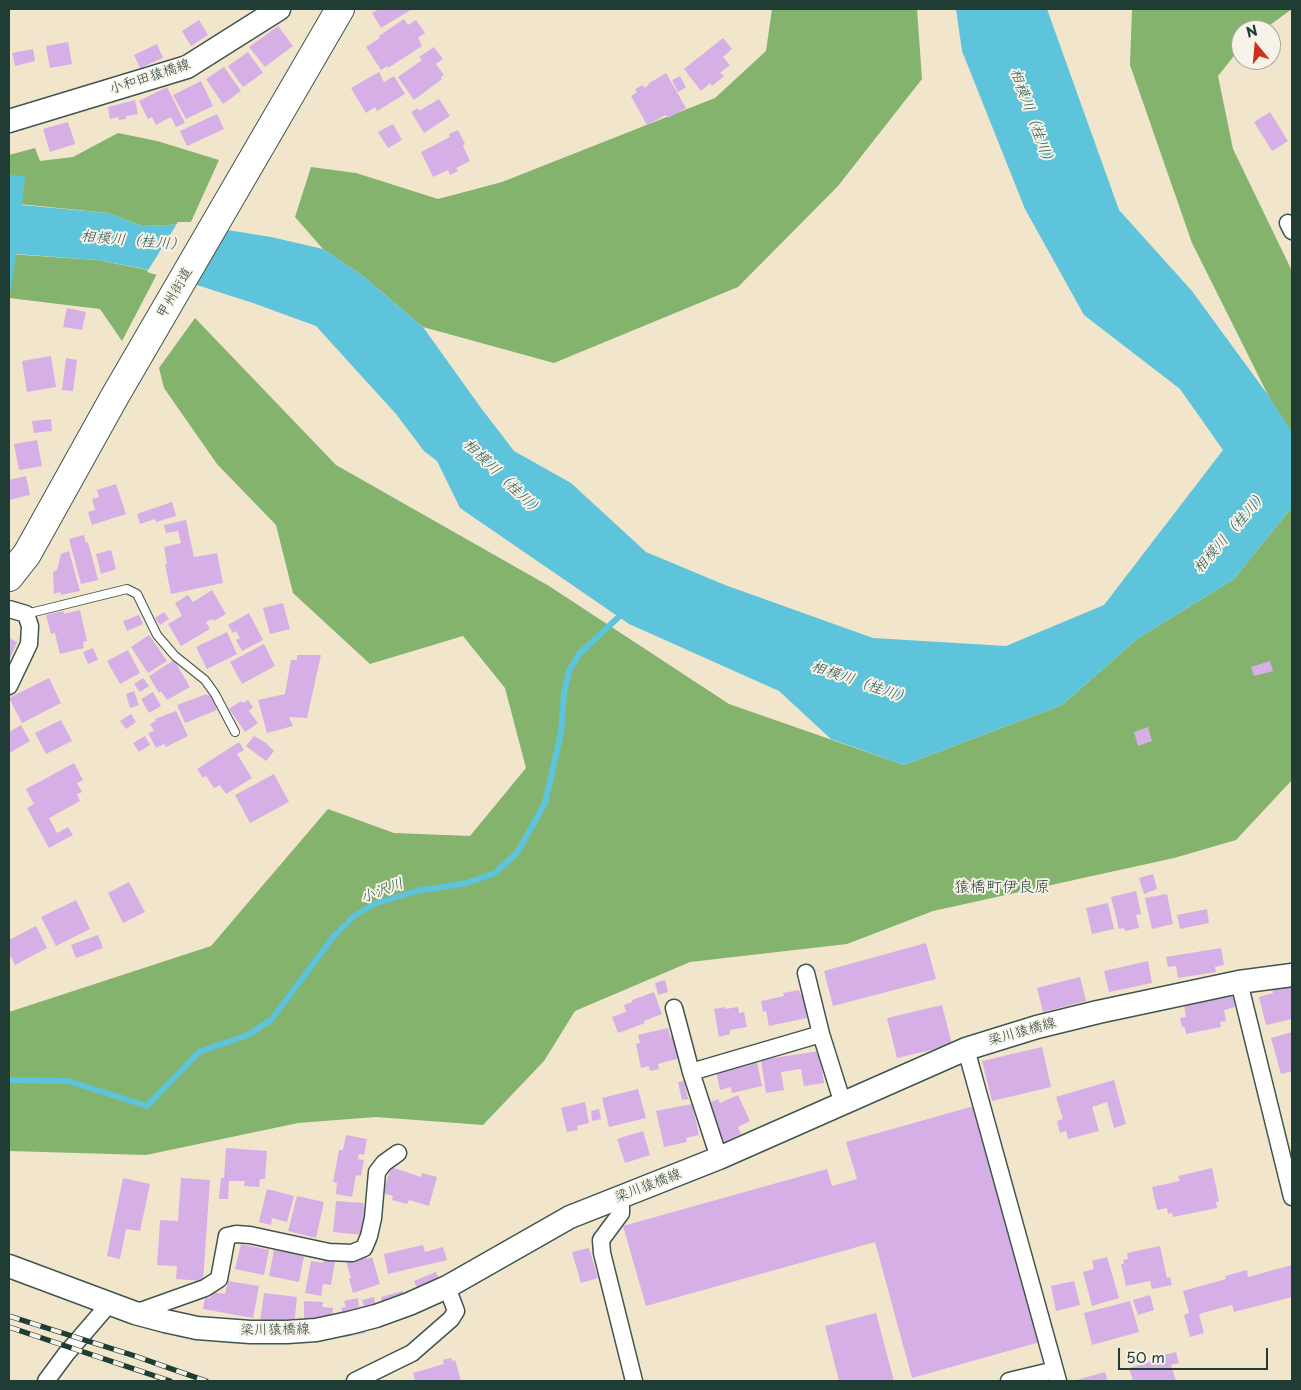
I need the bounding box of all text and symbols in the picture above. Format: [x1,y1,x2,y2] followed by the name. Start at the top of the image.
[1243,19,1260,43] text: N
[1231,20,1281,70] north arrow
[107,56,193,98] street label: 小和田猿橋線
[1006,66,1058,170] water label: 相模川（桂川）
[80,227,186,255] water label: 相模川（桂川）
[154,265,196,321] street label: 甲州街道
[459,435,547,521] water label: 相模川（桂川）
[1190,486,1272,578] water label: 相模川（桂川）
[808,657,914,709] water label: 相模川（桂川）
[358,875,406,907] water label: 小沢川
[954,878,1050,898] district label: 猿橋町伊良原
[986,1014,1058,1050] street label: 梁川猿橋線
[612,1166,684,1206] street label: 梁川猿橋線
[240,1321,310,1339] street label: 梁川猿橋線
[1121,1338,1271,1370] scale bar
[1126,1345,1165,1368] text: 50 m

